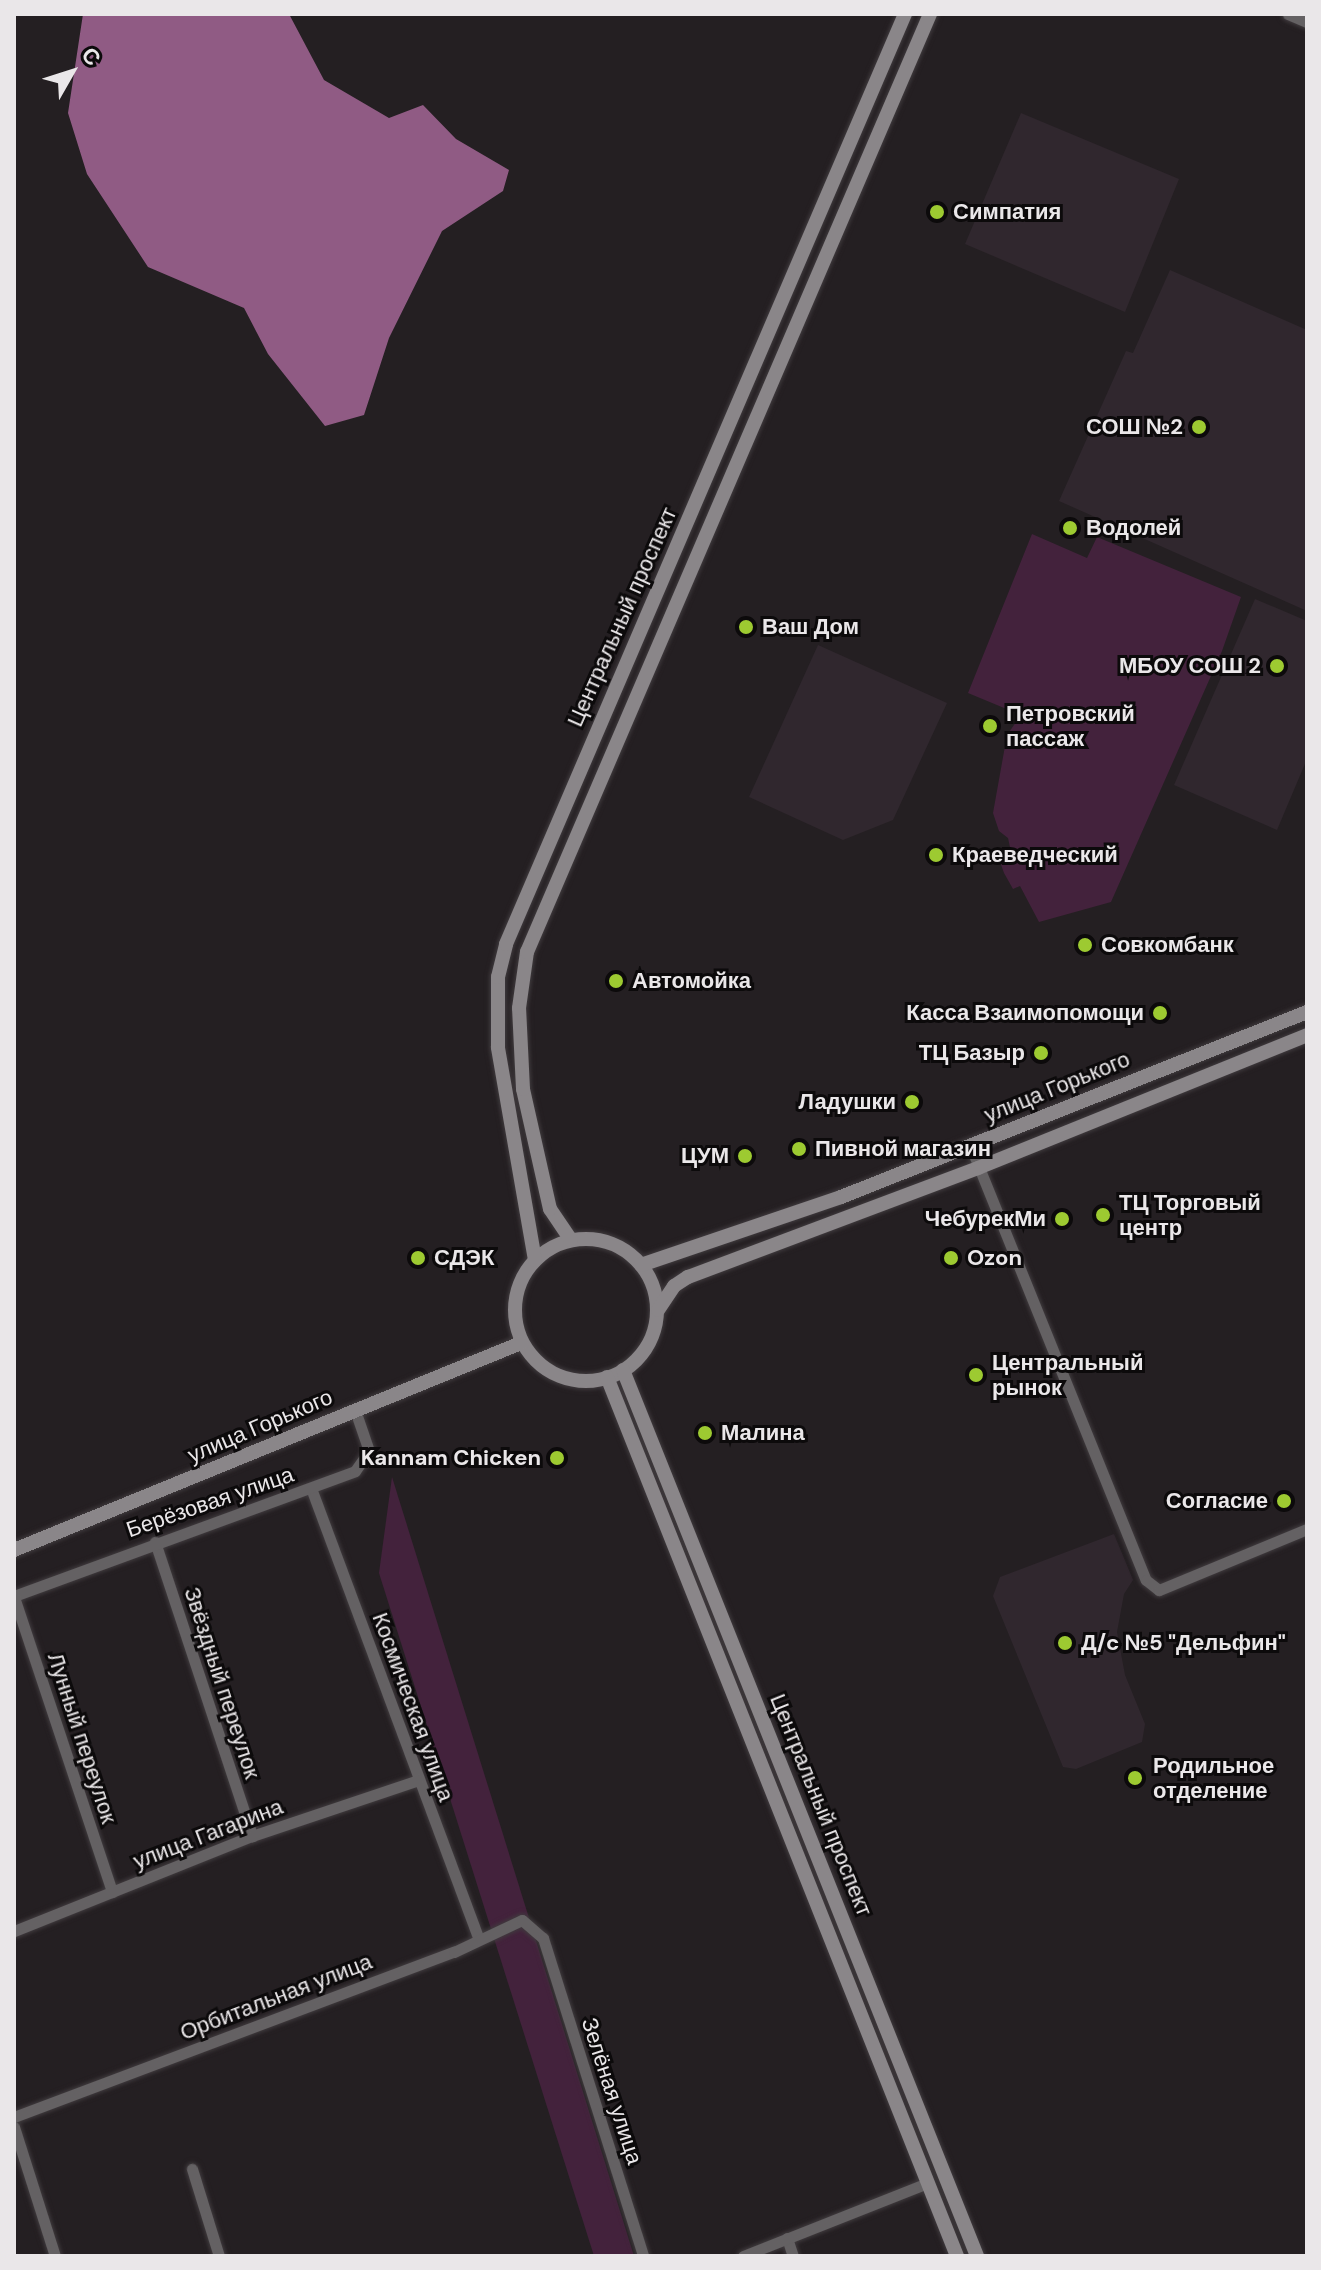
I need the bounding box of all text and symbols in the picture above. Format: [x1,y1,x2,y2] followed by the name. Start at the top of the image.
[32,32,112,112] north arrow
[75,41,107,72] text: С
[953,199,1061,225] place label: Симпатия
[928,203,946,221] marker: Симпатия
[1086,414,1183,440] place label: СОШ №2
[1190,418,1208,436] marker: СОШ №2
[562,503,682,731] street label: Центральный проспект
[1086,515,1181,541] place label: Водолей
[1061,519,1079,537] marker: Водолей
[762,614,859,640] place label: Ваш Дом
[737,618,755,636] marker: Ваш Дом
[1119,653,1261,679] place label: МБОУ СОШ 2
[1268,657,1286,675] marker: МБОУ СОШ 2
[1006,700,1135,752] place label: Петровский пассаж
[981,717,999,735] marker: Петровский пассаж
[952,842,1118,868] place label: Краеведческий
[927,846,945,864] marker: Краеведческий
[1101,932,1234,958] place label: Совкомбанк
[1076,936,1094,954] marker: Совкомбанк
[632,968,751,994] place label: Автомойка
[607,972,625,990] marker: Автомойка
[906,1000,1144,1026] place label: Касса Взаимопомощи
[1151,1004,1169,1022] marker: Касса Взаимопомощи
[919,1040,1025,1066] place label: ТЦ Базыр
[1032,1044,1050,1062] marker: ТЦ Базыр
[980,1046,1134,1128] street label: улица Горького
[798,1089,896,1115] place label: Ладушки
[903,1093,921,1111] marker: Ладушки
[815,1136,991,1162] place label: Пивной магазин
[790,1140,808,1158] marker: Пивной магазин
[681,1143,729,1169] place label: ЦУМ
[736,1147,754,1165] marker: ЦУМ
[1119,1189,1261,1240] place label: ТЦ Торговый центр
[925,1206,1046,1232] place label: ЧебурекМи
[1094,1206,1112,1224] marker: ТЦ Торговый центр
[1053,1210,1071,1228] marker: ЧебурекМи
[434,1245,494,1271] place label: СДЭК
[967,1245,1022,1271] place label: Ozon
[409,1249,427,1267] marker: СДЭК
[942,1249,960,1267] marker: Ozon
[992,1349,1143,1400] place label: Центральный рынок
[967,1366,985,1384] marker: Центральный рынок
[184,1384,336,1468] street label: улица Горького
[721,1420,805,1446] place label: Малина
[696,1424,714,1442] marker: Малина
[361,1445,541,1471] place label: Kannam Chicken
[548,1449,566,1467] marker: Kannam Chicken
[123,1461,297,1543] street label: Берёзовая улица
[1166,1488,1268,1514] place label: Согласие
[1275,1492,1293,1510] marker: Согласие
[179,1584,265,1782] street label: Звёздный переулок
[367,1609,459,1805] street label: Космическая улица
[1081,1630,1286,1656] place label: Д/c №5 "Дельфин"
[1056,1634,1074,1652] marker: Д/c №5 "Дельфин"
[42,1649,122,1827] street label: Лунный переулок
[764,1690,878,1920] street label: Центральный проспект
[1153,1752,1274,1804] place label: Родильное отделение
[1124,1767,1146,1789] marker: Родильное отделение
[130,1793,286,1875] street label: улица Гагарина
[176,1948,376,2046] street label: Орбитальная улица
[576,2014,648,2168] street label: Зелёная улица

